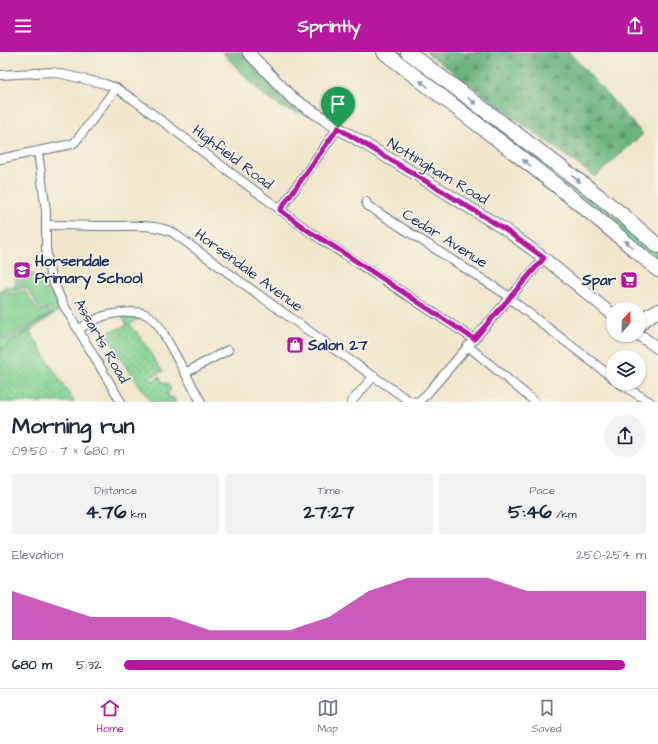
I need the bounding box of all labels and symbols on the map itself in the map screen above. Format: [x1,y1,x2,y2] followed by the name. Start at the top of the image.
[419,80,430,88] one-way arrow
[321,87,355,128] pin
[467,96,478,105] one-way arrow
[187,120,278,196] street label: Highfield Road
[383,133,493,211] street label: Nottingham Road
[522,159,533,168] one-way arrow
[571,174,582,183] one-way arrow
[398,204,491,273] street label: Cedar Avenue
[190,224,307,317] street label: Horsendale Avenue
[624,240,634,249] one-way arrow
[35,251,143,290] place label: Horsendale Primary School
[12,260,32,280] school or university icon: Horsendale Primary School
[581,270,617,291] place label: Spar
[619,270,639,290] supermarket icon: Spar
[69,295,134,388] street label: Assarts Road
[606,302,646,342] north arrow
[285,335,305,355] shop icon: Salon 27
[307,335,368,356] place label: Salon 27

